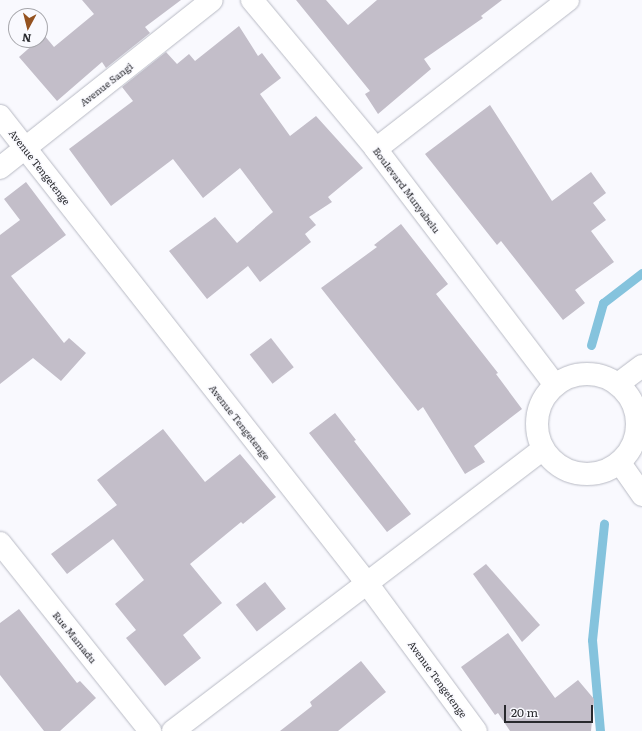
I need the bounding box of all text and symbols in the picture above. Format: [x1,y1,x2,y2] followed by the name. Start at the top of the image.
[8,8,48,48] north arrow
[21,30,32,47] text: N
[77,60,135,108] street label: Avenue Sangi
[7,127,73,207] street label: Avenue Tengetenge
[371,145,443,235] street label: Boulevard Munyabelu
[207,382,273,462] street label: Avenue Tengetenge
[51,609,99,665] street label: Rue Mamadu
[406,638,470,720] street label: Avenue Tengetenge
[506,697,595,723] scale bar
[511,703,538,721] text: 20 m

